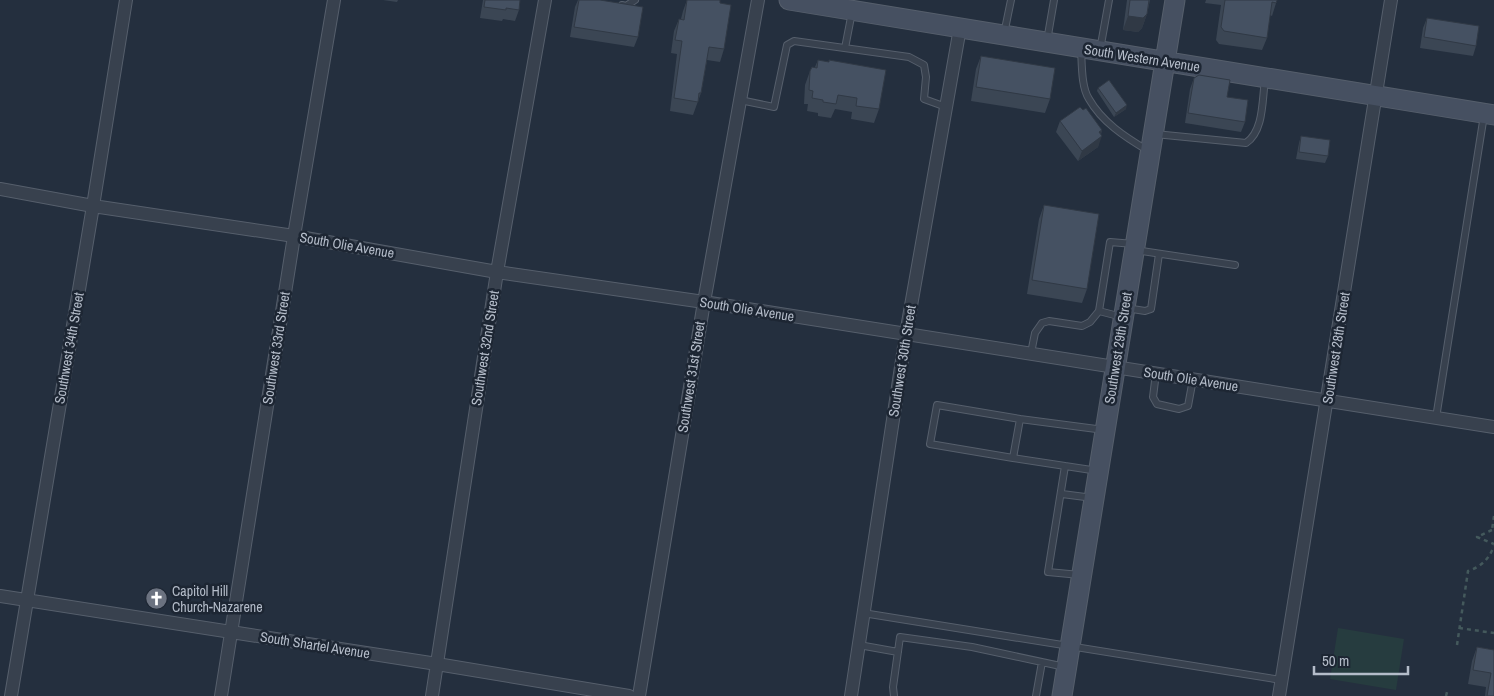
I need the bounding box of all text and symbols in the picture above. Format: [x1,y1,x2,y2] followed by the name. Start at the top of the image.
[1083,40,1201,76] street label: South Western Avenue
[298,228,396,262] street label: South Olie Avenue
[467,289,503,407] street label: Southwest 32nd Street
[258,290,294,406] street label: Southwest 33rd Street
[50,291,88,405] street label: Southwest 34th Street
[1100,291,1136,405] street label: Southwest 29th Street
[1318,291,1354,405] street label: Southwest 28th Street
[698,293,796,325] street label: South Olie Avenue
[884,304,920,418] street label: Southwest 30th Street
[673,320,709,434] street label: Southwest 31st Street
[1142,363,1240,395] street label: South Olie Avenue
[172,582,263,616] place label: Capitol Hill Church-Nazarene
[144,587,168,611] church icon: Capitol Hill Church-Nazarene
[259,627,371,663] street label: South Shartel Avenue
[1314,644,1408,676] scale bar
[1322,650,1349,671] text: 50 m

